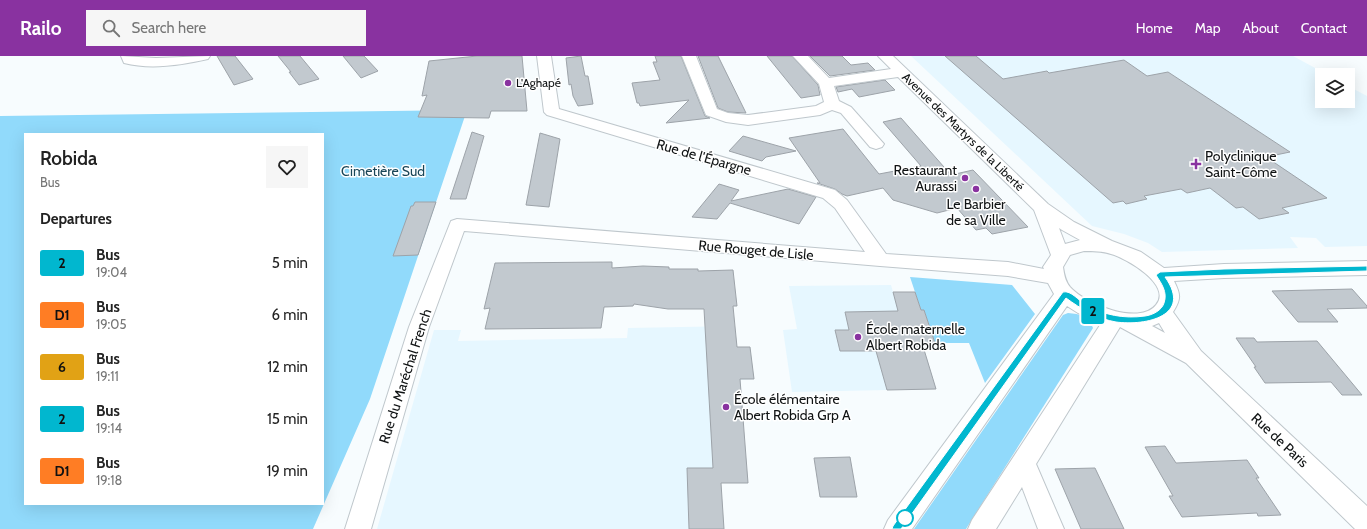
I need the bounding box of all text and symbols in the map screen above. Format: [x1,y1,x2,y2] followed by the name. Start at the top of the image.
[86,10,366,46] search box
[20,17,62,40] text: Railo
[100,17,122,39] icon: search
[132,19,206,37] text: Search here
[1136,19,1173,37] text: Home
[1195,19,1220,37] text: Map
[1242,19,1279,37] text: About
[1301,19,1347,37] text: Contact
[1315,68,1355,108] map controls
[1315,68,1355,108] button: layers
[899,69,1028,194] street label: Avenue des Martyrs de la Liberté
[516,75,561,90] place label: L'Aghapé
[503,78,513,88] marker: L'Aghapé
[654,135,754,179] street label: Rue de l'Épargne
[266,146,308,188] button: heart
[40,147,97,170] text: Robida
[1205,147,1277,181] place label: Polyclinique Saint-Côme
[1190,158,1202,170] marker: Polyclinique Saint-Côme
[894,161,957,195] place label: Restaurant Aurassi
[341,162,425,180] park label: Cimetière Sud
[960,173,970,183] marker: Restaurant Aurassi
[40,174,60,190] text: Bus
[971,184,981,194] marker: Le Barbier de sa Ville
[946,195,1006,229] place label: Le Barbier de sa Ville
[40,210,112,228] text: Departures
[698,236,814,264] street label: Rue Rouget de Lisle
[96,246,120,264] text: Bus
[58,254,66,272] text: 2
[272,254,308,272] text: 5 min
[96,264,127,280] text: 19:04
[96,298,120,316] text: Bus
[1080,298,1106,324] line badge: 2
[1089,302,1097,320] text: 2
[54,306,70,324] text: D1
[271,306,308,324] text: 6 min
[375,306,435,446] street label: Rue du Maréchal French
[96,316,126,332] text: 19:05
[866,320,965,354] place label: École maternelle Albert Robida
[853,332,863,342] marker: École maternelle Albert Robida
[96,350,120,368] text: Bus
[58,358,66,376] text: 6
[267,358,308,376] text: 12 min
[96,368,119,384] text: 19:11
[734,390,851,424] place label: École élémentaire Albert Robida Grp A
[96,402,120,420] text: Bus
[721,402,731,412] marker: École élémentaire Albert Robida Grp A
[1248,409,1313,471] street label: Rue de Paris
[58,410,66,428] text: 2
[267,410,308,428] text: 15 min
[96,420,122,436] text: 19:14
[96,454,120,472] text: Bus
[54,462,70,480] text: D1
[266,462,308,480] text: 19 min
[96,472,122,488] text: 19:18
[896,509,914,527] unlabelled marker

